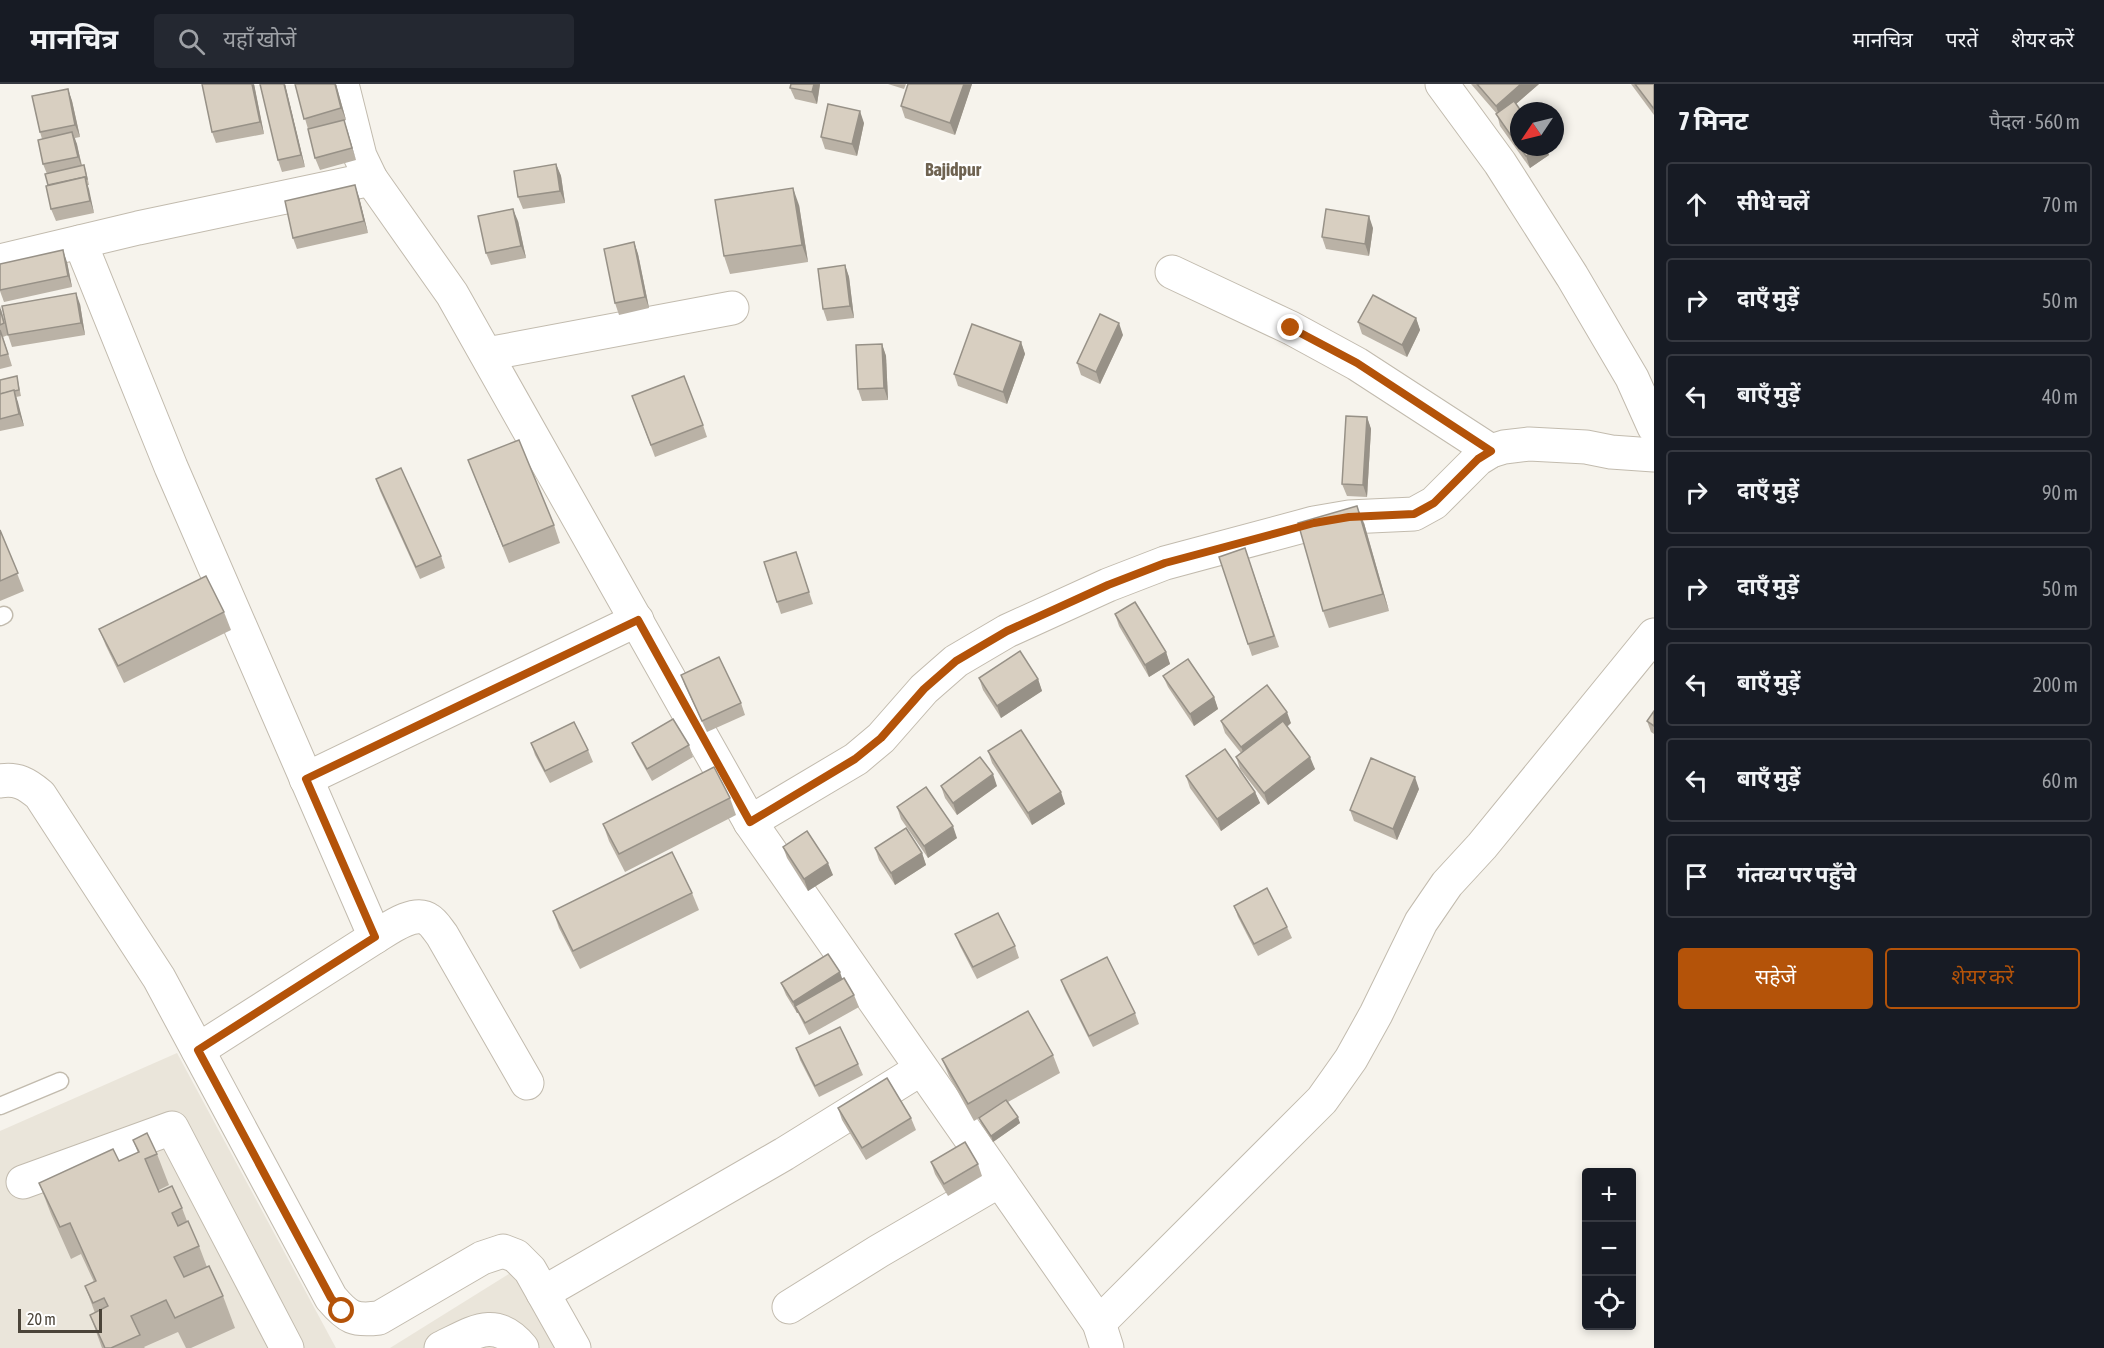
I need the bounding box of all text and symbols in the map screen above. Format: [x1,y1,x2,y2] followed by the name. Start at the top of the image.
[154,14,574,68] search box
[30,23,118,55] text: मानचित्र
[175,25,208,58] icon: search
[223,26,296,52] text: यहाँ खोजें
[1853,27,1913,51] text: मानचित्र
[1946,27,1978,51] text: परतें
[2011,27,2074,51] text: शेयर करें
[1510,102,1564,156] north arrow
[1678,106,1748,136] text: 7 मिनट
[1989,110,2080,133] text: पैदल · 560 m
[925,159,982,180] district label: Bajidpur
[1680,188,1713,221] icon: ahead
[1737,189,1809,215] text: सीधे चलें
[2042,193,2078,216] text: 70 m
[1680,284,1713,317] icon: right
[1737,285,1799,311] text: दाएँ मुड़ें
[2042,289,2078,312] text: 50 m
[1277,314,1303,340] route end
[1680,380,1713,413] icon: left
[1737,381,1800,407] text: बाएँ मुड़ें
[2042,385,2078,408] text: 40 m
[1680,476,1713,509] icon: right
[1737,477,1799,503] text: दाएँ मुड़ें
[2042,481,2078,504] text: 90 m
[1680,572,1713,605] icon: right
[1737,573,1799,599] text: दाएँ मुड़ें
[2042,577,2078,600] text: 50 m
[1680,668,1713,701] icon: left
[1737,669,1800,695] text: बाएँ मुड़ें
[2033,673,2078,696] text: 200 m
[1680,764,1713,797] icon: left
[1737,765,1800,791] text: बाएँ मुड़ें
[2042,769,2078,792] text: 60 m
[1680,860,1713,893] icon: arrive
[1737,861,1856,887] text: गंतव्य पर पहुँचे
[1678,948,1873,1009] button: सहेजें
[1885,948,2080,1009] button: शेयर करें
[1582,1168,1636,1330] map controls
[1582,1168,1636,1222] button: +
[1582,1222,1636,1276] button: −
[1582,1276,1636,1330] button: locate
[328,1297,354,1323] route start
[18,1306,102,1334] scale bar
[27,1310,56,1328] text: 20 m

